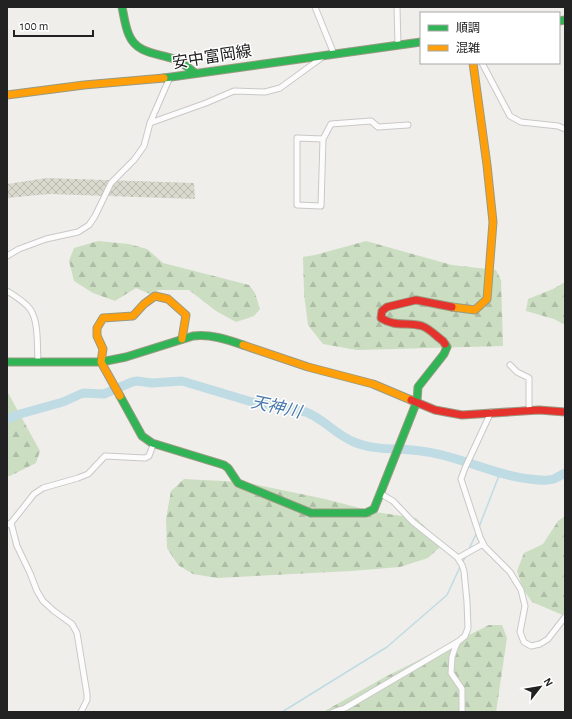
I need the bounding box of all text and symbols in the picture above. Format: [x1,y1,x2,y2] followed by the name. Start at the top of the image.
[14,12,93,38] scale bar
[420,12,560,64] legend
[20,20,48,32] text: 100 m
[456,22,480,34] text: 順調
[456,41,480,54] text: 混雑
[171,42,253,71] street label: 安中富岡線
[249,392,305,421] water label: 天神川
[520,667,560,707] north arrow
[541,676,555,688] text: N

